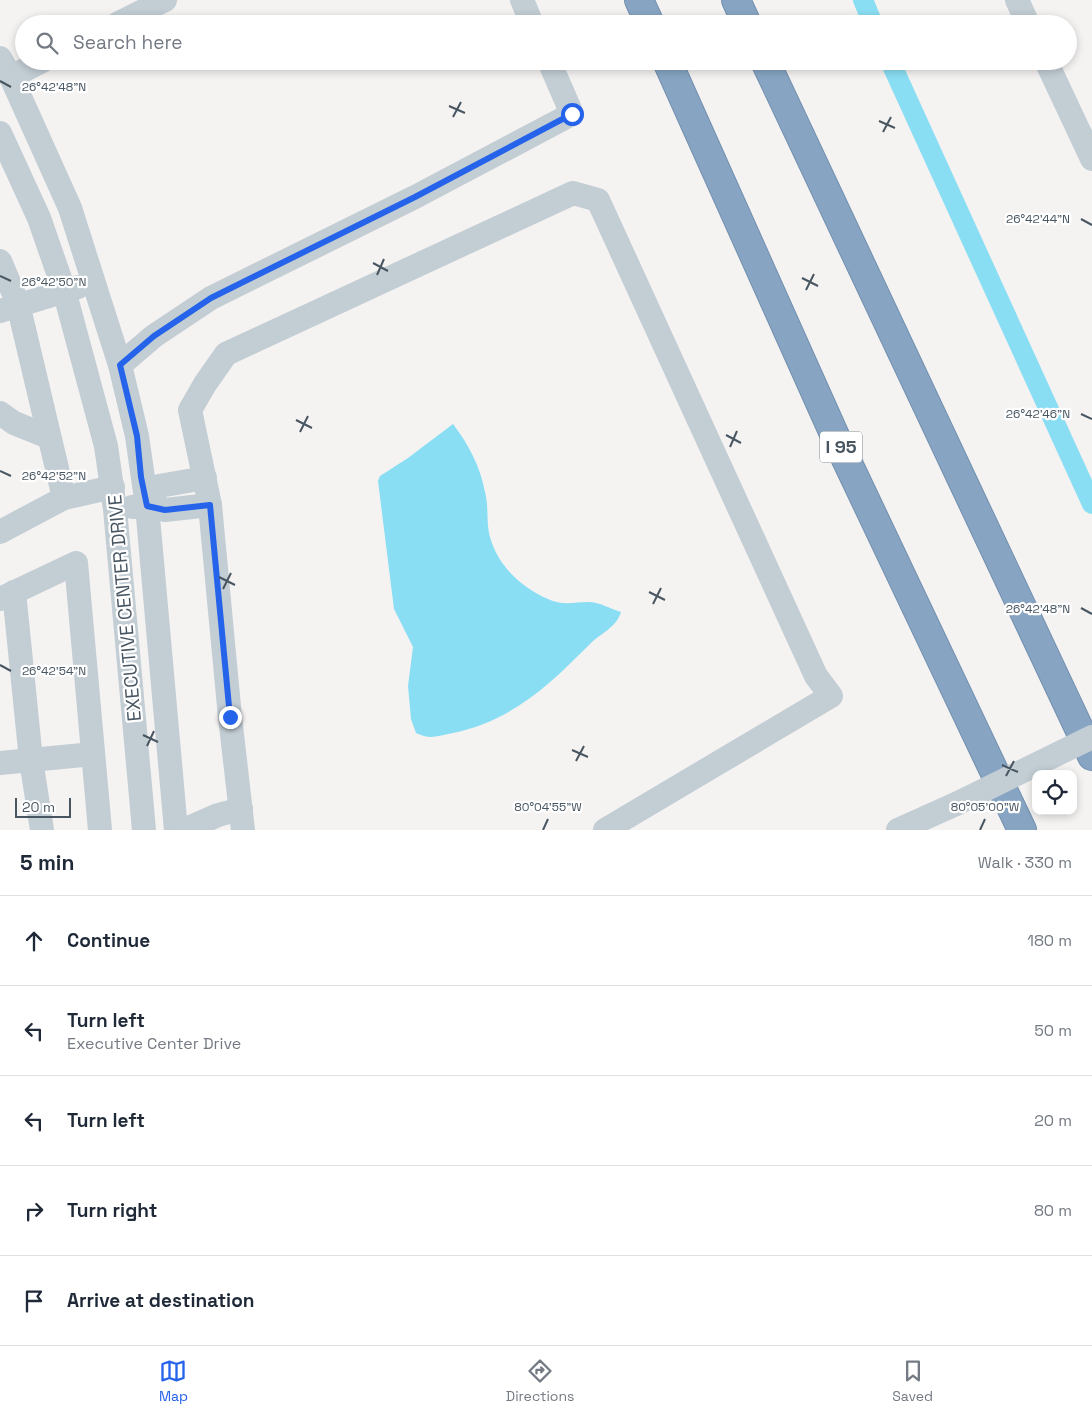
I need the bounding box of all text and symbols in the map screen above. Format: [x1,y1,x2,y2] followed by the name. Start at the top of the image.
[15,15,1077,70] search box
[33,29,61,57] icon: search
[73,30,183,55] text: Search here
[22,79,86,95] text: 26°42'48"N
[561,103,584,126] route start
[1006,211,1070,227] text: 26°42'44"N
[22,274,86,290] text: 26°42'50"N
[1006,406,1070,422] text: 26°42'46"N
[820,432,862,462] road number: I 95
[22,468,86,484] text: 26°42'52"N
[102,494,147,722] street label: EXECUTIVE CENTER DRIVE
[1006,601,1070,617] text: 26°42'48"N
[22,663,86,679] text: 26°42'54"N
[219,706,242,729] route end
[1032,770,1077,815] map controls
[1032,770,1077,815] button: locate
[15,795,71,818] scale bar
[22,798,55,816] text: 20 m
[514,799,582,815] text: 80°04'55"W
[951,799,1020,815] text: 80°05'00"W
[20,849,74,876] text: 5 min
[978,852,1072,873] text: Walk · 330 m
[20,927,48,955] icon: ahead
[67,928,150,953] text: Continue
[1027,930,1072,951] text: 180 m
[67,1008,145,1033] text: Turn left
[20,1017,48,1045] icon: left
[1034,1020,1072,1041] text: 50 m
[67,1033,241,1054] text: Executive Center Drive
[20,1107,48,1135] icon: left
[67,1108,145,1133] text: Turn left
[1034,1110,1072,1131] text: 20 m
[20,1197,48,1225] icon: right
[67,1198,157,1223] text: Turn right
[1034,1200,1072,1221] text: 80 m
[20,1287,48,1315] icon: arrive
[67,1288,255,1313] text: Arrive at destination
[159,1357,188,1405] tab: Map
[506,1357,574,1405] tab: Directions
[892,1357,933,1405] tab: Saved

